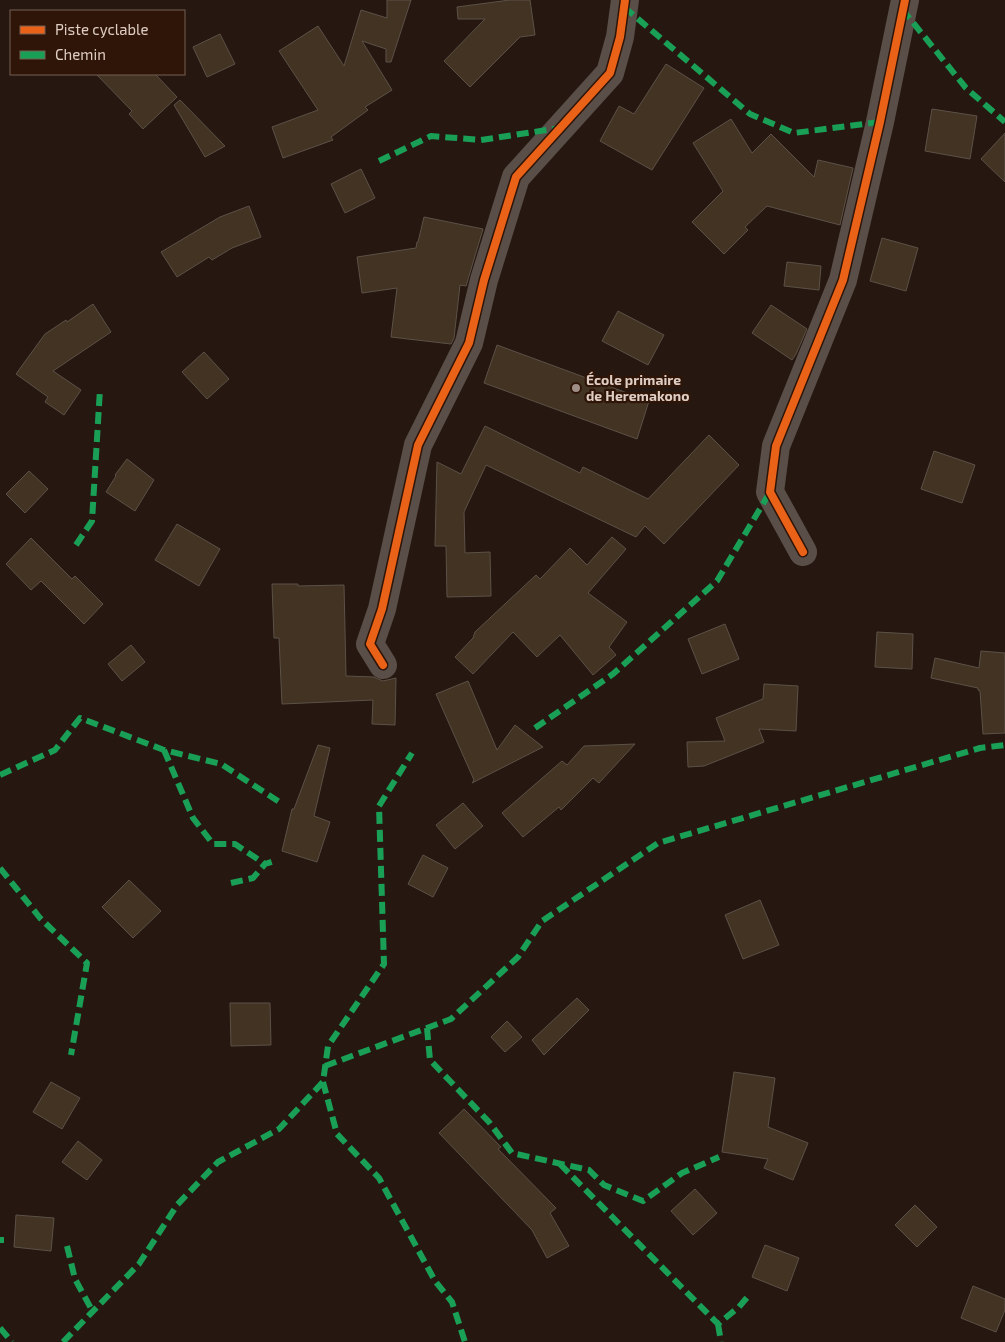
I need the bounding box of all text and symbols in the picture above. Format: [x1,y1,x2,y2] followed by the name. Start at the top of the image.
[10,10,185,75] legend
[55,20,149,38] text: Piste cyclable
[55,45,106,63] text: Chemin
[586,371,689,404] place label: École primaire de Heremakono
[570,382,582,394] marker: École primaire de Heremakono

